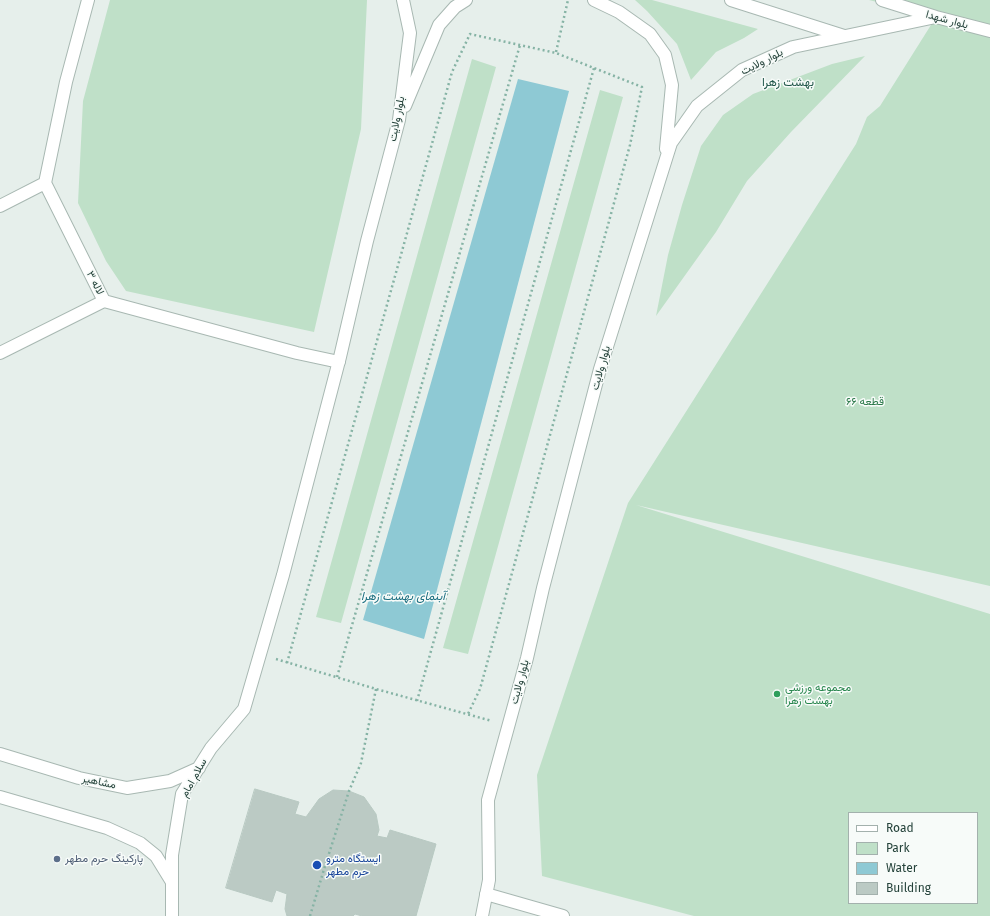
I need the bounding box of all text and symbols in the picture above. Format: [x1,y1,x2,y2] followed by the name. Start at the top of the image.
[924,8,970,32] street label: بلوار شهدا
[739,46,785,78] street label: بلوار ولایت
[762,76,814,90] district label: بهشت زهرا
[386,95,408,143] street label: بلوار ولایت
[83,269,107,297] street label: لاله ۳
[588,344,614,392] street label: بلوار ولایت
[846,395,884,409] park label: قطعه ۶۶
[361,590,445,604] water label: آبنمای بهشت زهرا
[508,658,532,706] street label: بلوار ولایت
[785,681,851,707] place label: مجموعه ورزشی بهشت زهرا
[772,689,782,699] marker: مجموعه ورزشی بهشت زهرا
[178,756,210,800] street label: سلام امام
[81,772,117,792] street label: مشاهیر
[848,812,978,904] legend
[886,821,914,835] text: Road
[886,841,910,855] text: Park
[65,852,143,866] place label: پارکینگ حرم مطهر
[326,852,381,878] place label: ایستگاه مترو حرم مطهر
[52,854,62,864] marker: پارکینگ حرم مطهر
[311,859,323,871] marker: ایستگاه مترو حرم مطهر
[886,861,917,875] text: Water
[886,881,931,895] text: Building

